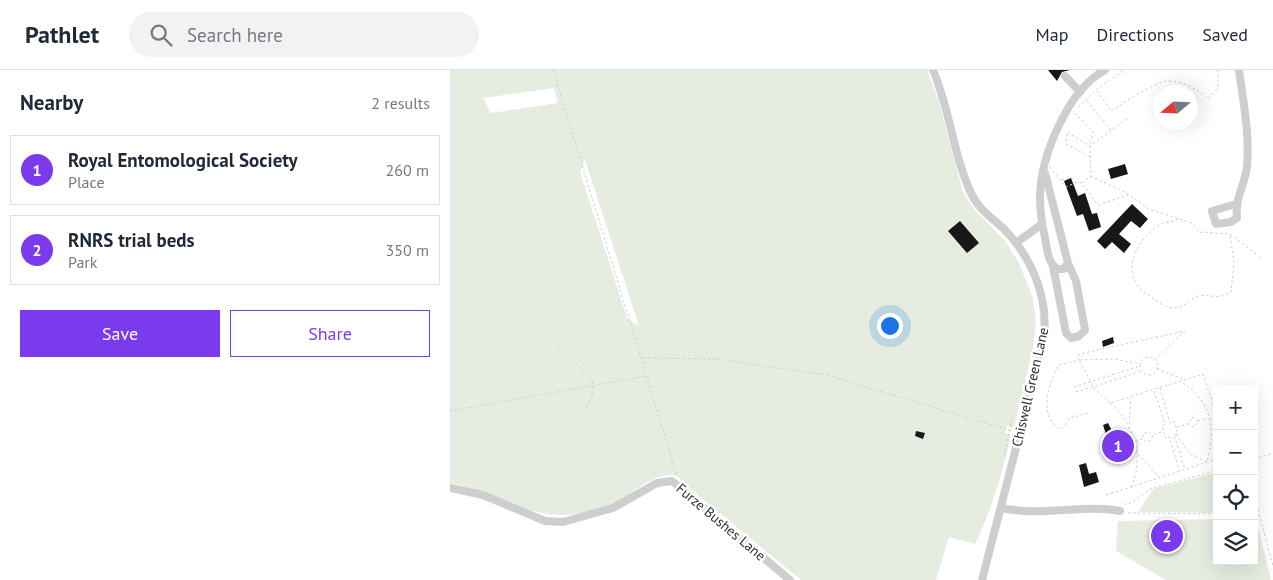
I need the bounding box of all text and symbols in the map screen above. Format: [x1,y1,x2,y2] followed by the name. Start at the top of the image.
[129,12,479,57] search box
[25,19,99,50] text: Pathlet
[147,21,175,49] icon: search
[187,23,283,47] text: Search here
[1036,23,1068,46] text: Map
[1096,23,1174,46] text: Directions
[1202,23,1248,46] text: Saved
[1153,85,1198,130] north arrow
[20,89,83,116] text: Nearby
[371,93,430,113] text: 2 results
[68,148,298,172] text: Royal Entomological Society
[32,160,42,180] text: 1
[386,160,429,180] text: 260 m
[68,172,105,192] text: Place
[68,228,195,252] text: RNRS trial beds
[32,240,42,260] text: 2
[386,240,429,260] text: 350 m
[68,252,97,272] text: Park
[20,310,220,357] button: Save
[230,310,430,357] button: Share
[877,313,903,339] your location
[1008,326,1052,448] street label: Chiswell Green Lane
[1213,385,1258,565] map controls
[1213,385,1258,430] button: +
[1102,427,1134,465] pin: 1
[1213,430,1258,475] button: −
[1213,475,1258,520] button: locate
[673,479,769,565] street label: Furze Bushes Lane
[1151,517,1183,555] pin: 2
[1213,520,1258,565] button: layers

